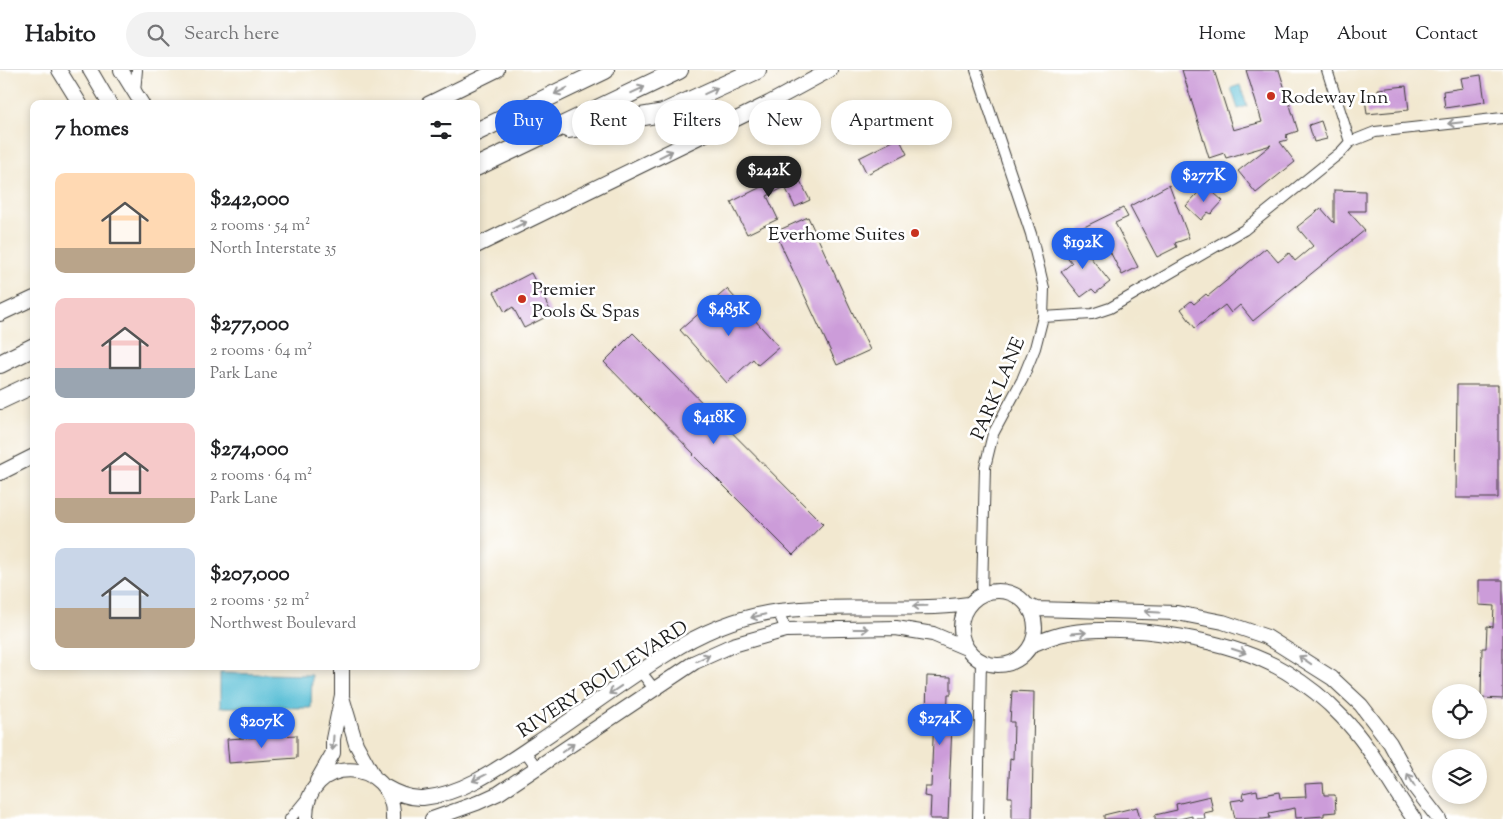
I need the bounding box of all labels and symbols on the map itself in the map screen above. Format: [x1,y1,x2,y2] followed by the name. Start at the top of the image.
[630,84,645,94] one-way arrow
[1281,85,1389,112] place label: Rodeway Inn
[703,86,718,96] one-way arrow
[554,87,569,96] one-way arrow
[1265,90,1277,102] marker: Rodeway Inn
[1447,119,1463,128] one-way arrow
[658,148,673,158] one-way arrow
[734,156,804,198] pin: $242K
[1169,160,1239,203] pin: $277K
[512,220,527,229] one-way arrow
[768,222,905,249] place label: Everhome Suites
[909,227,921,239] marker: Everhome Suites
[1048,228,1118,270] pin: $192K
[532,277,640,326] place label: Premier Pools & Spas
[516,293,528,305] marker: Premier Pools & Spas
[694,294,764,337] pin: $485K
[966,333,1033,445] street label: PARK LANE
[679,402,749,445] pin: $418K
[912,601,928,611] one-way arrow
[1144,607,1160,616] one-way arrow
[751,611,767,621] one-way arrow
[513,615,694,746] street label: RIVERY BOULEVARD
[852,625,868,634] one-way arrow
[1070,628,1086,637] one-way arrow
[1231,646,1247,656] one-way arrow
[695,653,710,663] one-way arrow
[1298,654,1312,664] one-way arrow
[609,685,623,695] one-way arrow
[905,704,975,746] pin: $274K
[227,706,297,749] pin: $207K
[329,735,338,751] one-way arrow
[560,743,574,753] one-way arrow
[1405,773,1415,787] one-way arrow
[472,774,487,784] one-way arrow

